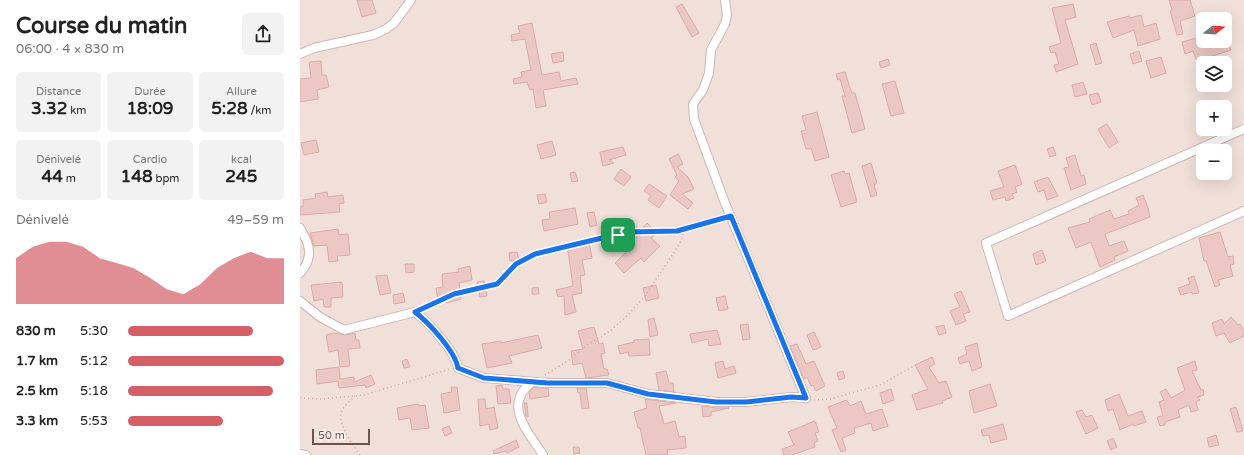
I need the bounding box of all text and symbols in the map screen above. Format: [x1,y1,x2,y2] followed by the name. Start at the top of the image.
[1196,12,1232,48] north arrow
[1196,12,1232,180] map controls
[16,13,187,39] text: Course du matin
[242,13,284,55] button: share
[16,41,124,57] text: 06:00 · 4 × 830 m
[1196,56,1232,92] button: layers
[36,85,81,98] text: Distance
[134,85,166,98] text: Durée
[226,85,257,98] text: Allure
[31,98,67,119] text: 3.32
[126,98,174,119] text: 18:09
[211,98,248,119] text: 5:28
[1196,100,1232,136] button: +
[67,104,86,117] text: km
[248,104,271,117] text: /km
[1196,144,1232,180] button: −
[36,153,81,166] text: Dénivelé
[133,153,167,166] text: Cardio
[231,153,252,166] text: kcal
[42,166,63,187] text: 44
[121,166,153,187] text: 148
[225,166,257,187] text: 245
[63,172,76,185] text: m
[153,172,179,185] text: bpm
[16,212,69,228] text: Dénivelé
[227,212,284,228] text: 49–59 m
[601,218,635,252] pin
[607,224,629,246] icon: arrive
[16,323,56,339] text: 830 m
[80,323,108,339] text: 5:30
[16,353,58,369] text: 1.7 km
[80,353,108,369] text: 5:12
[16,383,58,399] text: 2.5 km
[80,383,108,399] text: 5:18
[16,413,58,429] text: 3.3 km
[80,413,108,429] text: 5:53
[312,427,370,446] scale bar
[318,429,345,442] text: 50 m

